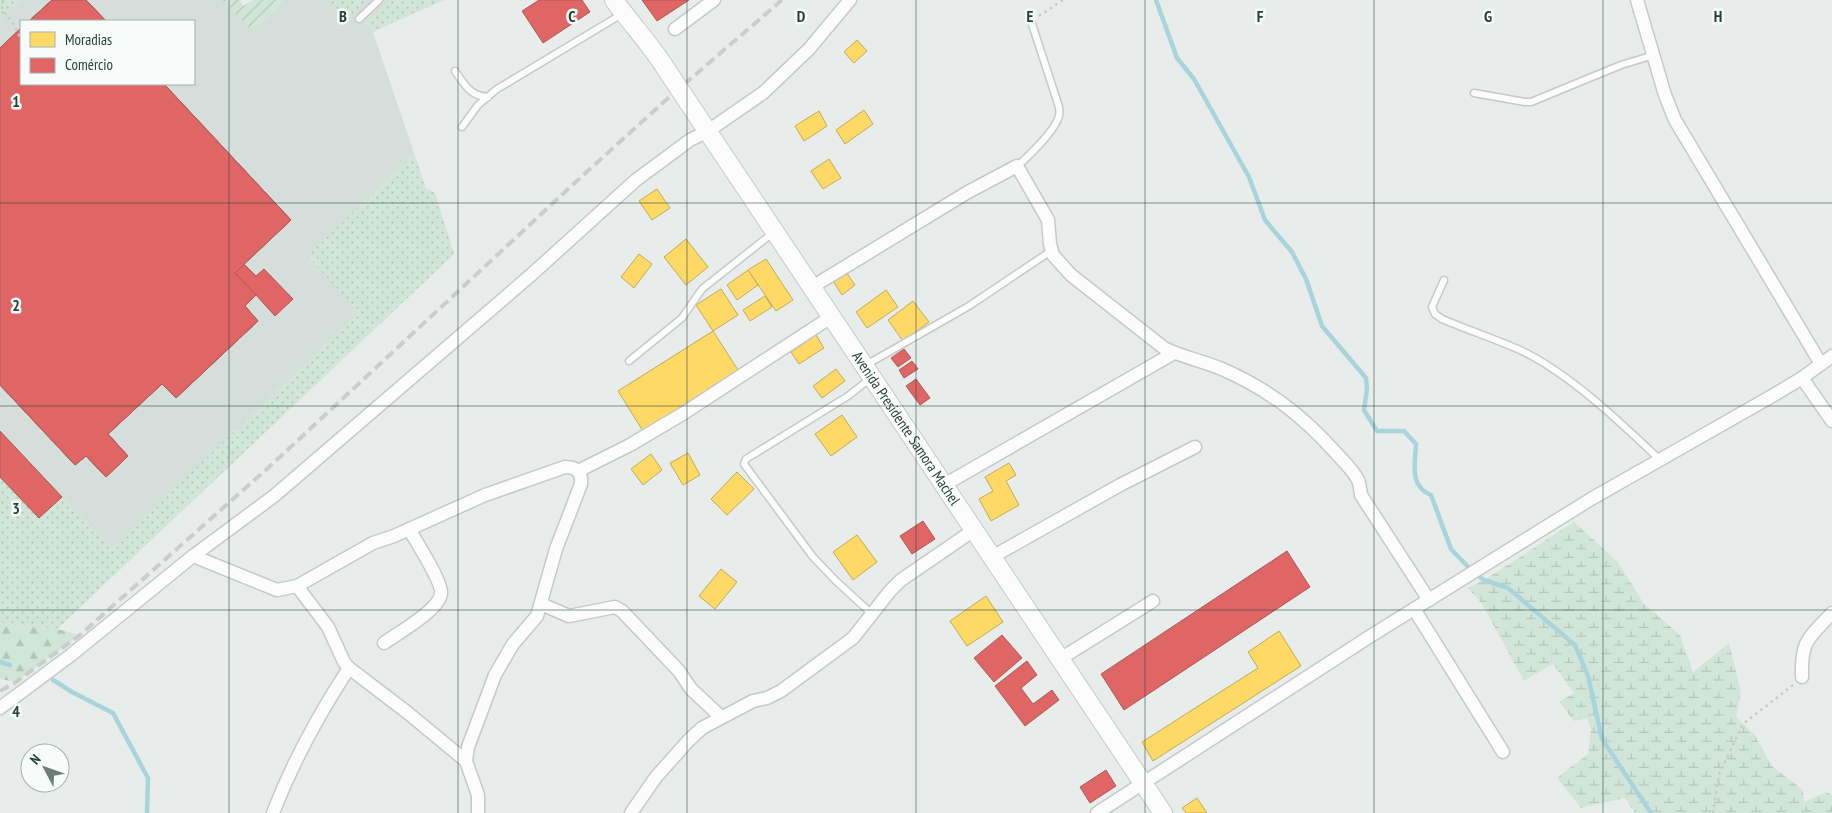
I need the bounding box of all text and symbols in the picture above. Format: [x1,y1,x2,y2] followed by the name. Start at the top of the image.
[339,6,347,26] text: B
[568,6,576,26] text: C
[797,6,806,26] text: D
[1027,6,1034,26] text: E
[1257,6,1264,26] text: F
[1484,6,1492,26] text: G
[1714,6,1722,26] text: H
[20,20,195,85] legend
[65,30,112,49] text: Moradias
[65,55,113,74] text: Comércio
[12,91,20,111] text: 1
[12,295,20,315] text: 2
[848,347,965,509] street label: Avenida Presidente Samora Machel
[12,498,20,518] text: 3
[12,701,20,721] text: 4
[20,743,70,793] north arrow
[26,751,44,768] text: N

